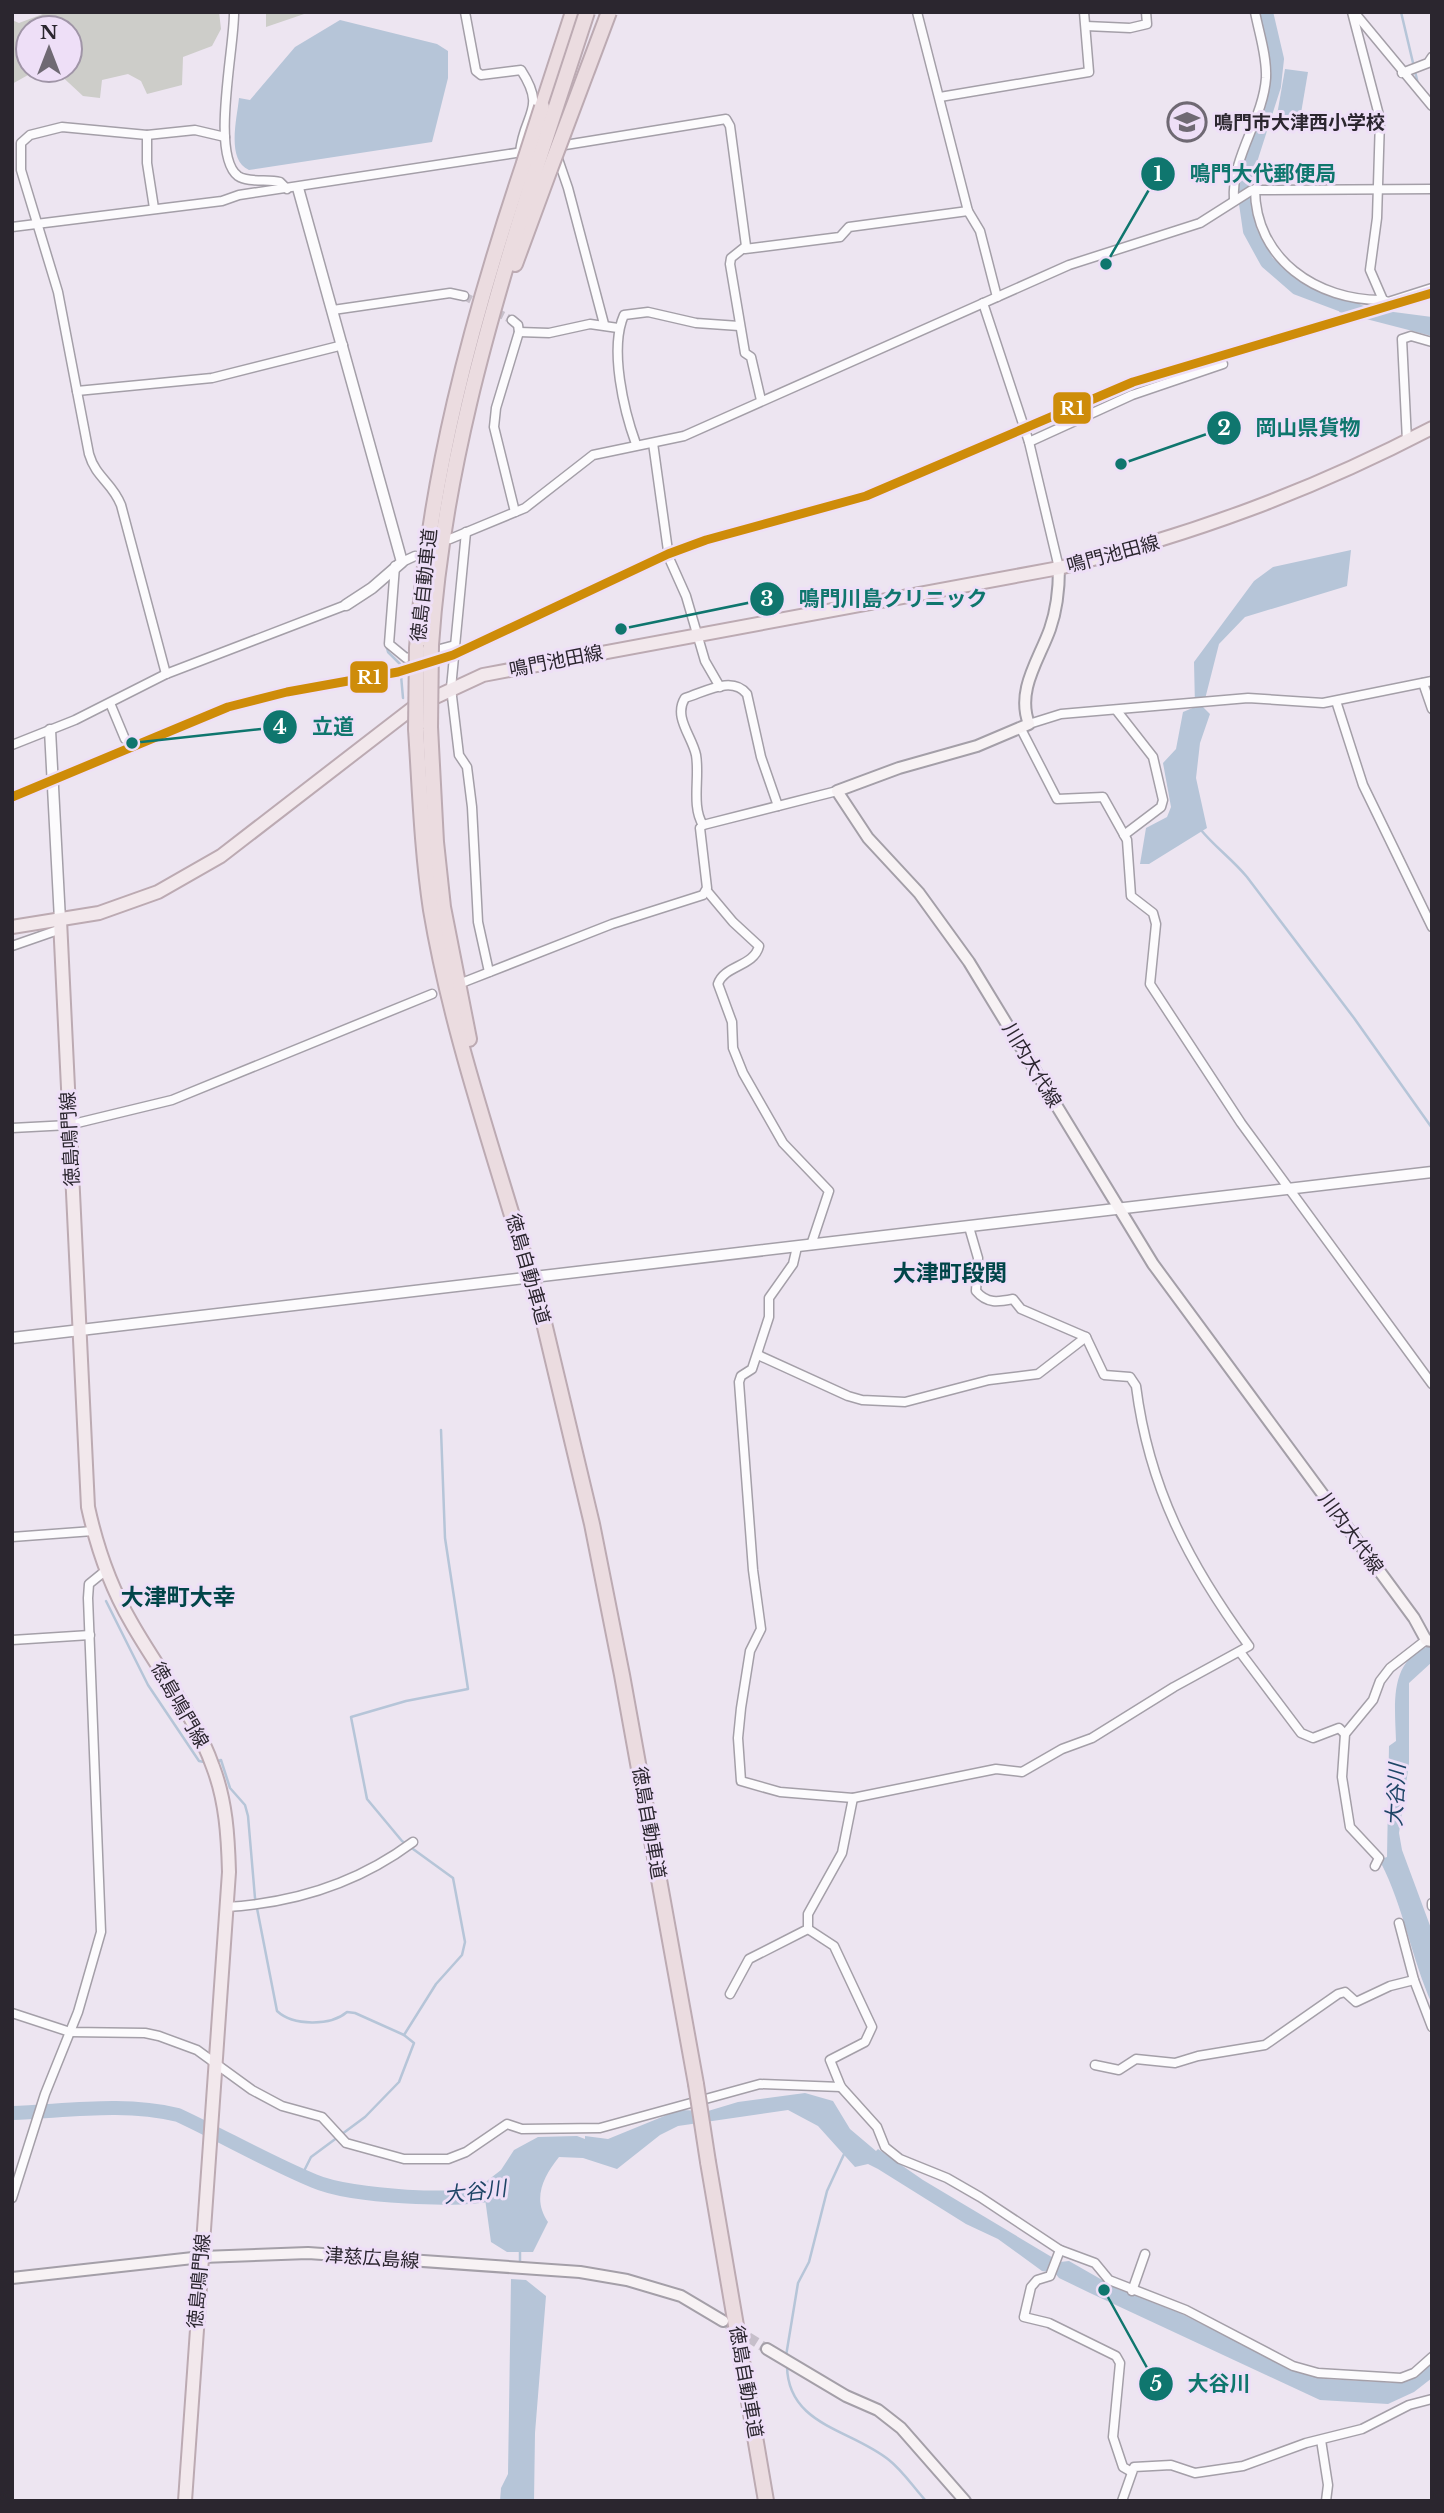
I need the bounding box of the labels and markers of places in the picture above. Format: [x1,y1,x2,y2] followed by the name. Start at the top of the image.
[1166,101,1208,143] school or university icon: 鳴門市大津西小学校
[1214,111,1385,134] place label: 鳴門市大津西小学校
[1141,153,1351,195] callout: 鳴門大代郵便局
[1206,407,1374,449] callout: 岡山県貨物
[749,578,1001,620] callout: 鳴門川島クリニック
[263,706,368,748] callout: 立道
[1139,2363,1265,2405] callout: 大谷川

